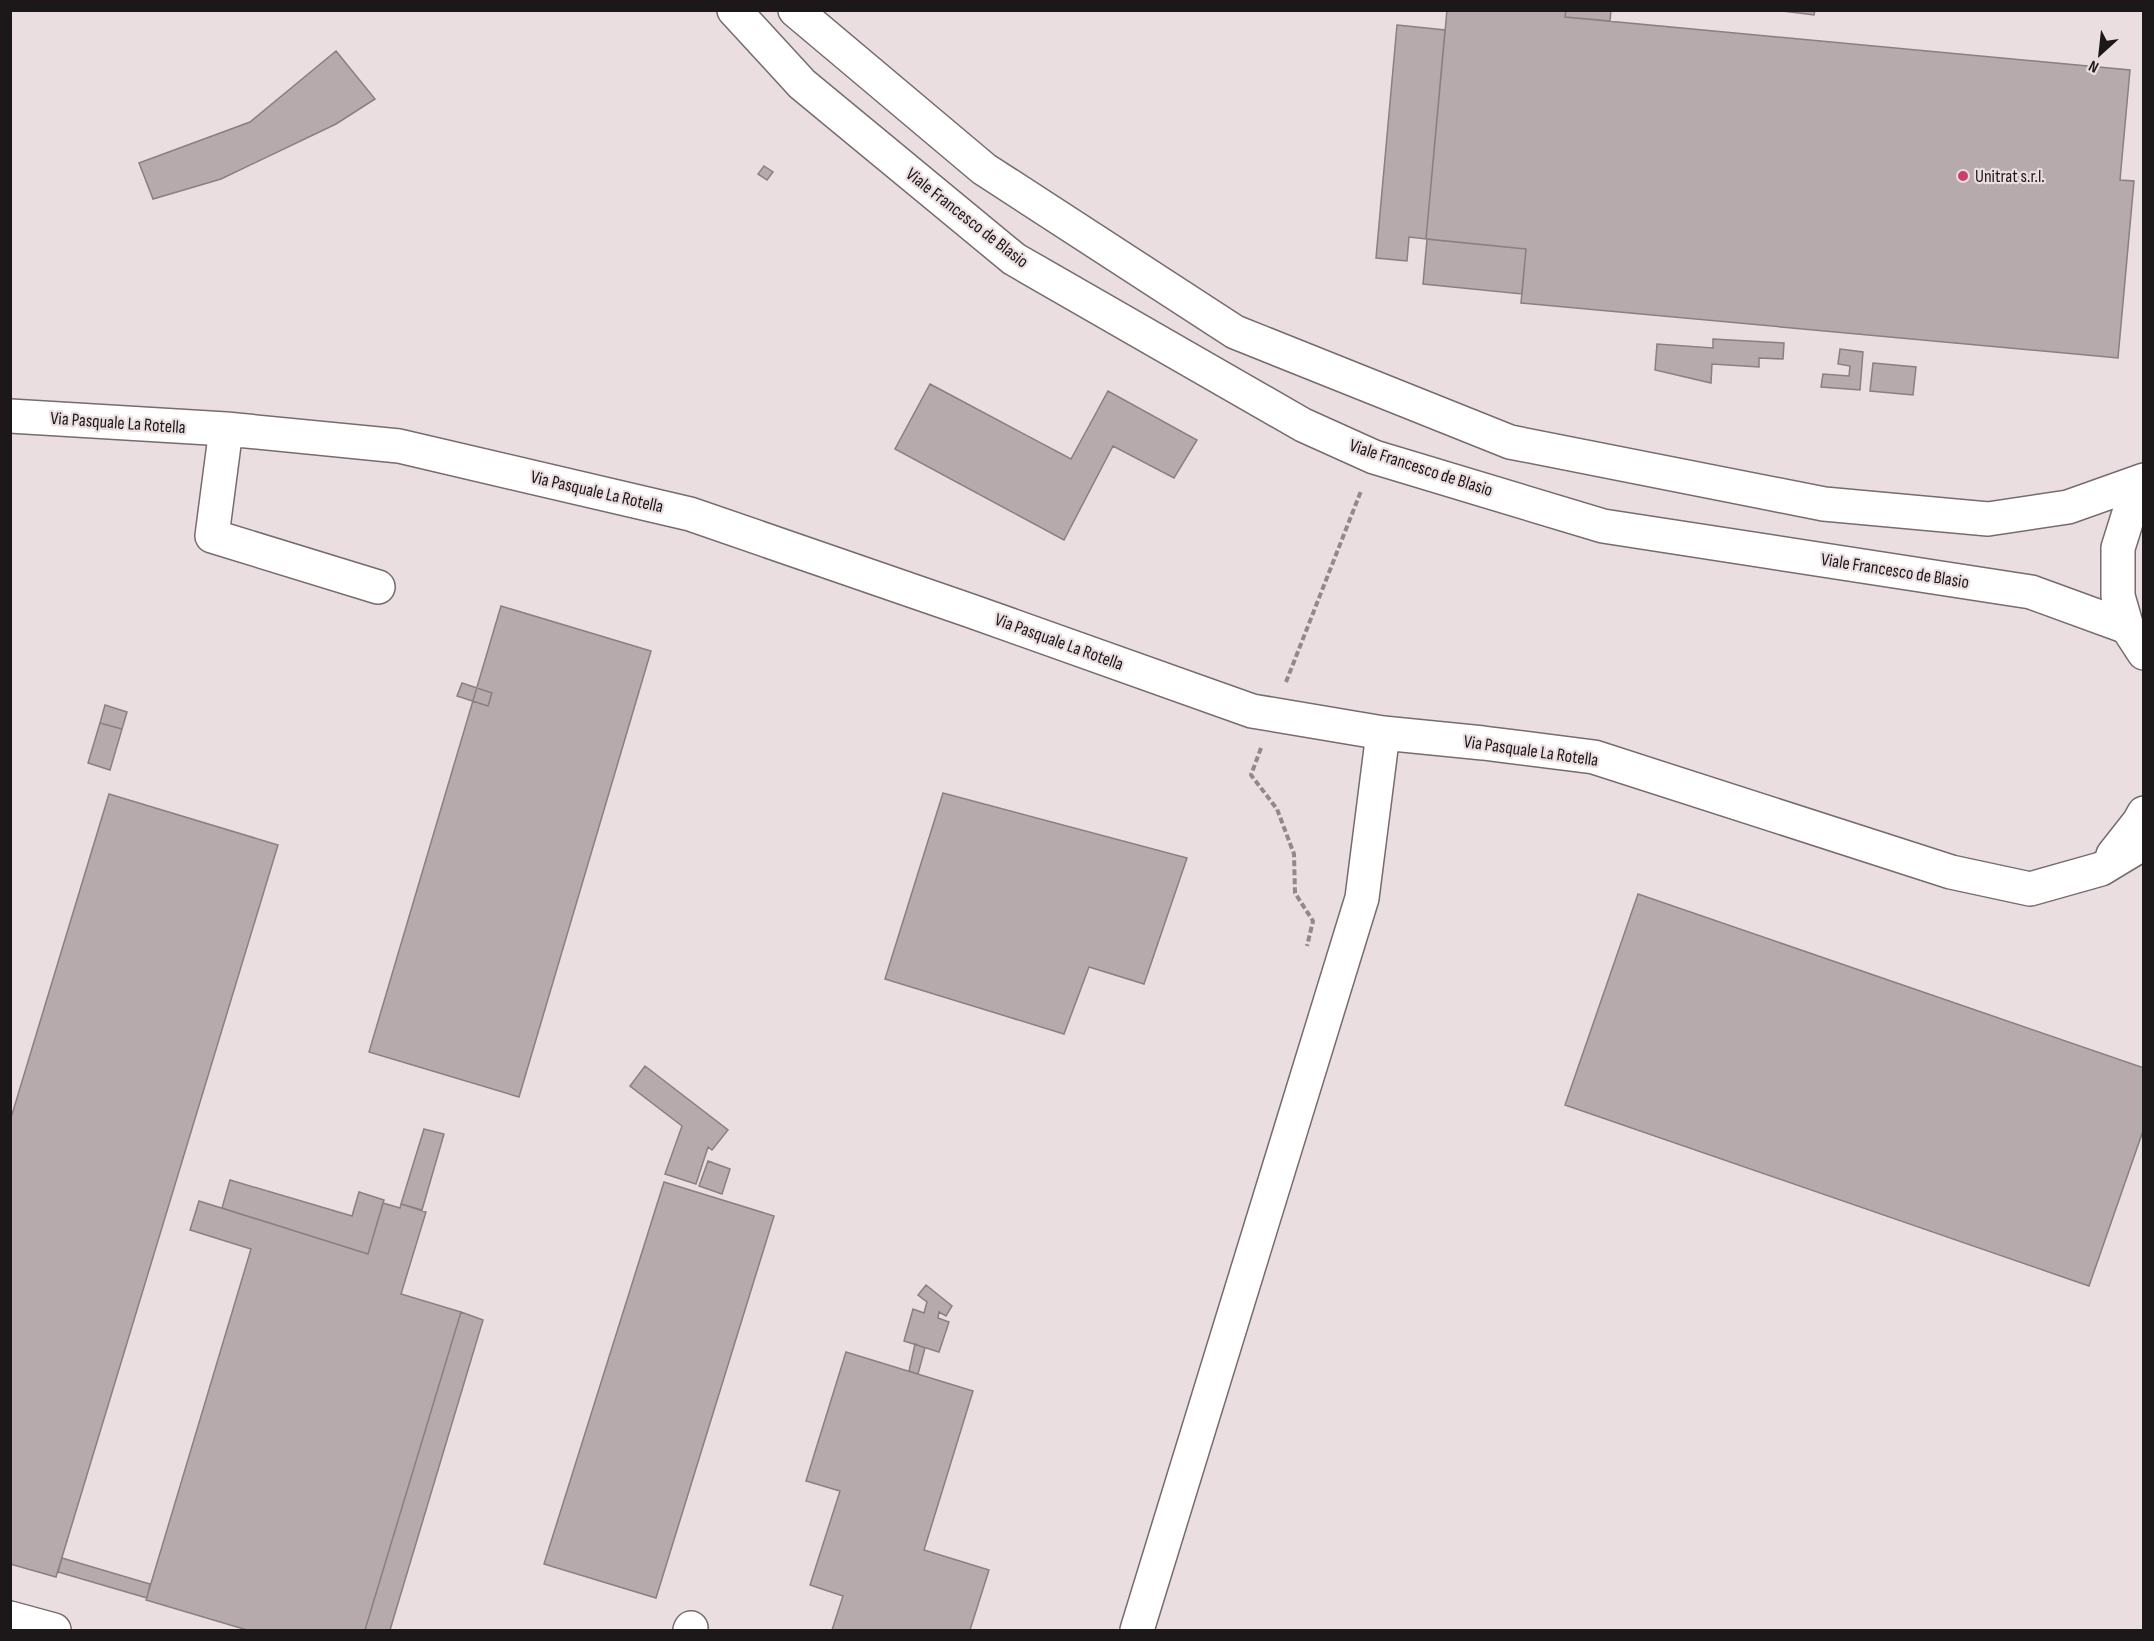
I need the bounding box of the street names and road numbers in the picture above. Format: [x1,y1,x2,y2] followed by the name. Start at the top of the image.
[902,164,1032,272] street label: Viale Francesco de Blasio
[50,408,186,438] street label: Via Pasquale La Rotella
[1347,435,1495,501] street label: Viale Francesco de Blasio
[529,467,665,517] street label: Via Pasquale La Rotella
[1819,549,1971,593] street label: Viale Francesco de Blasio
[992,609,1126,675] street label: Via Pasquale La Rotella
[1462,731,1600,771] street label: Via Pasquale La Rotella

